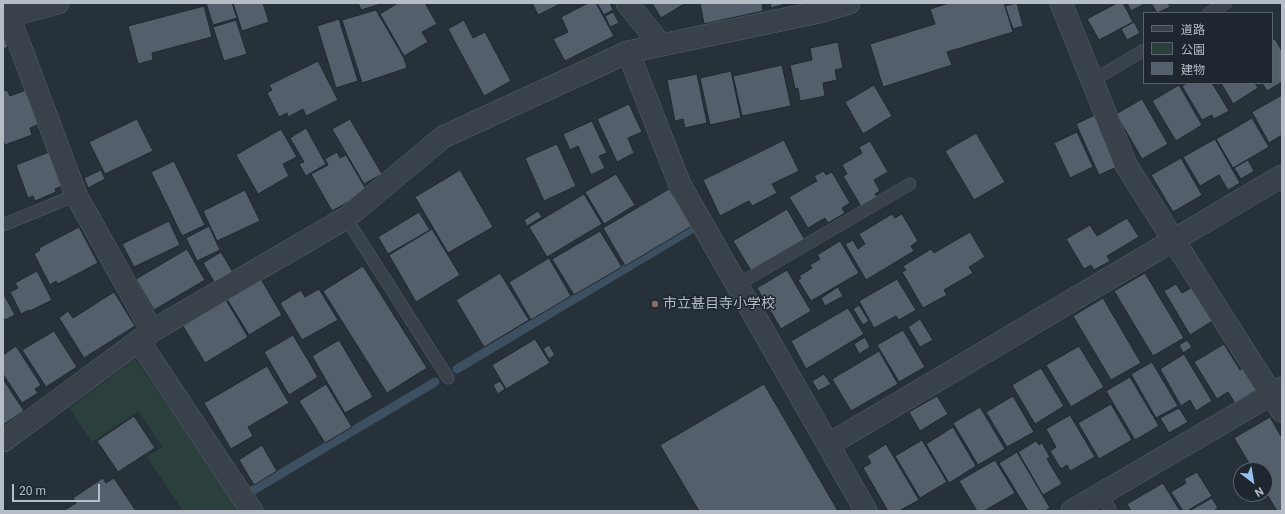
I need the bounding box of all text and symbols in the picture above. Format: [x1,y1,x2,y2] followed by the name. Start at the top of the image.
[1143,12,1273,84] legend
[1181,23,1205,37] text: 道路
[1181,43,1205,57] text: 公園
[1181,63,1205,77] text: 建物
[663,296,775,312] place label: 市立甚目寺小学校
[650,299,660,309] marker: 市立甚目寺小学校
[1233,462,1273,502] north arrow
[14,476,102,502] scale bar
[19,484,46,498] text: 20 m
[1252,484,1266,499] text: N

